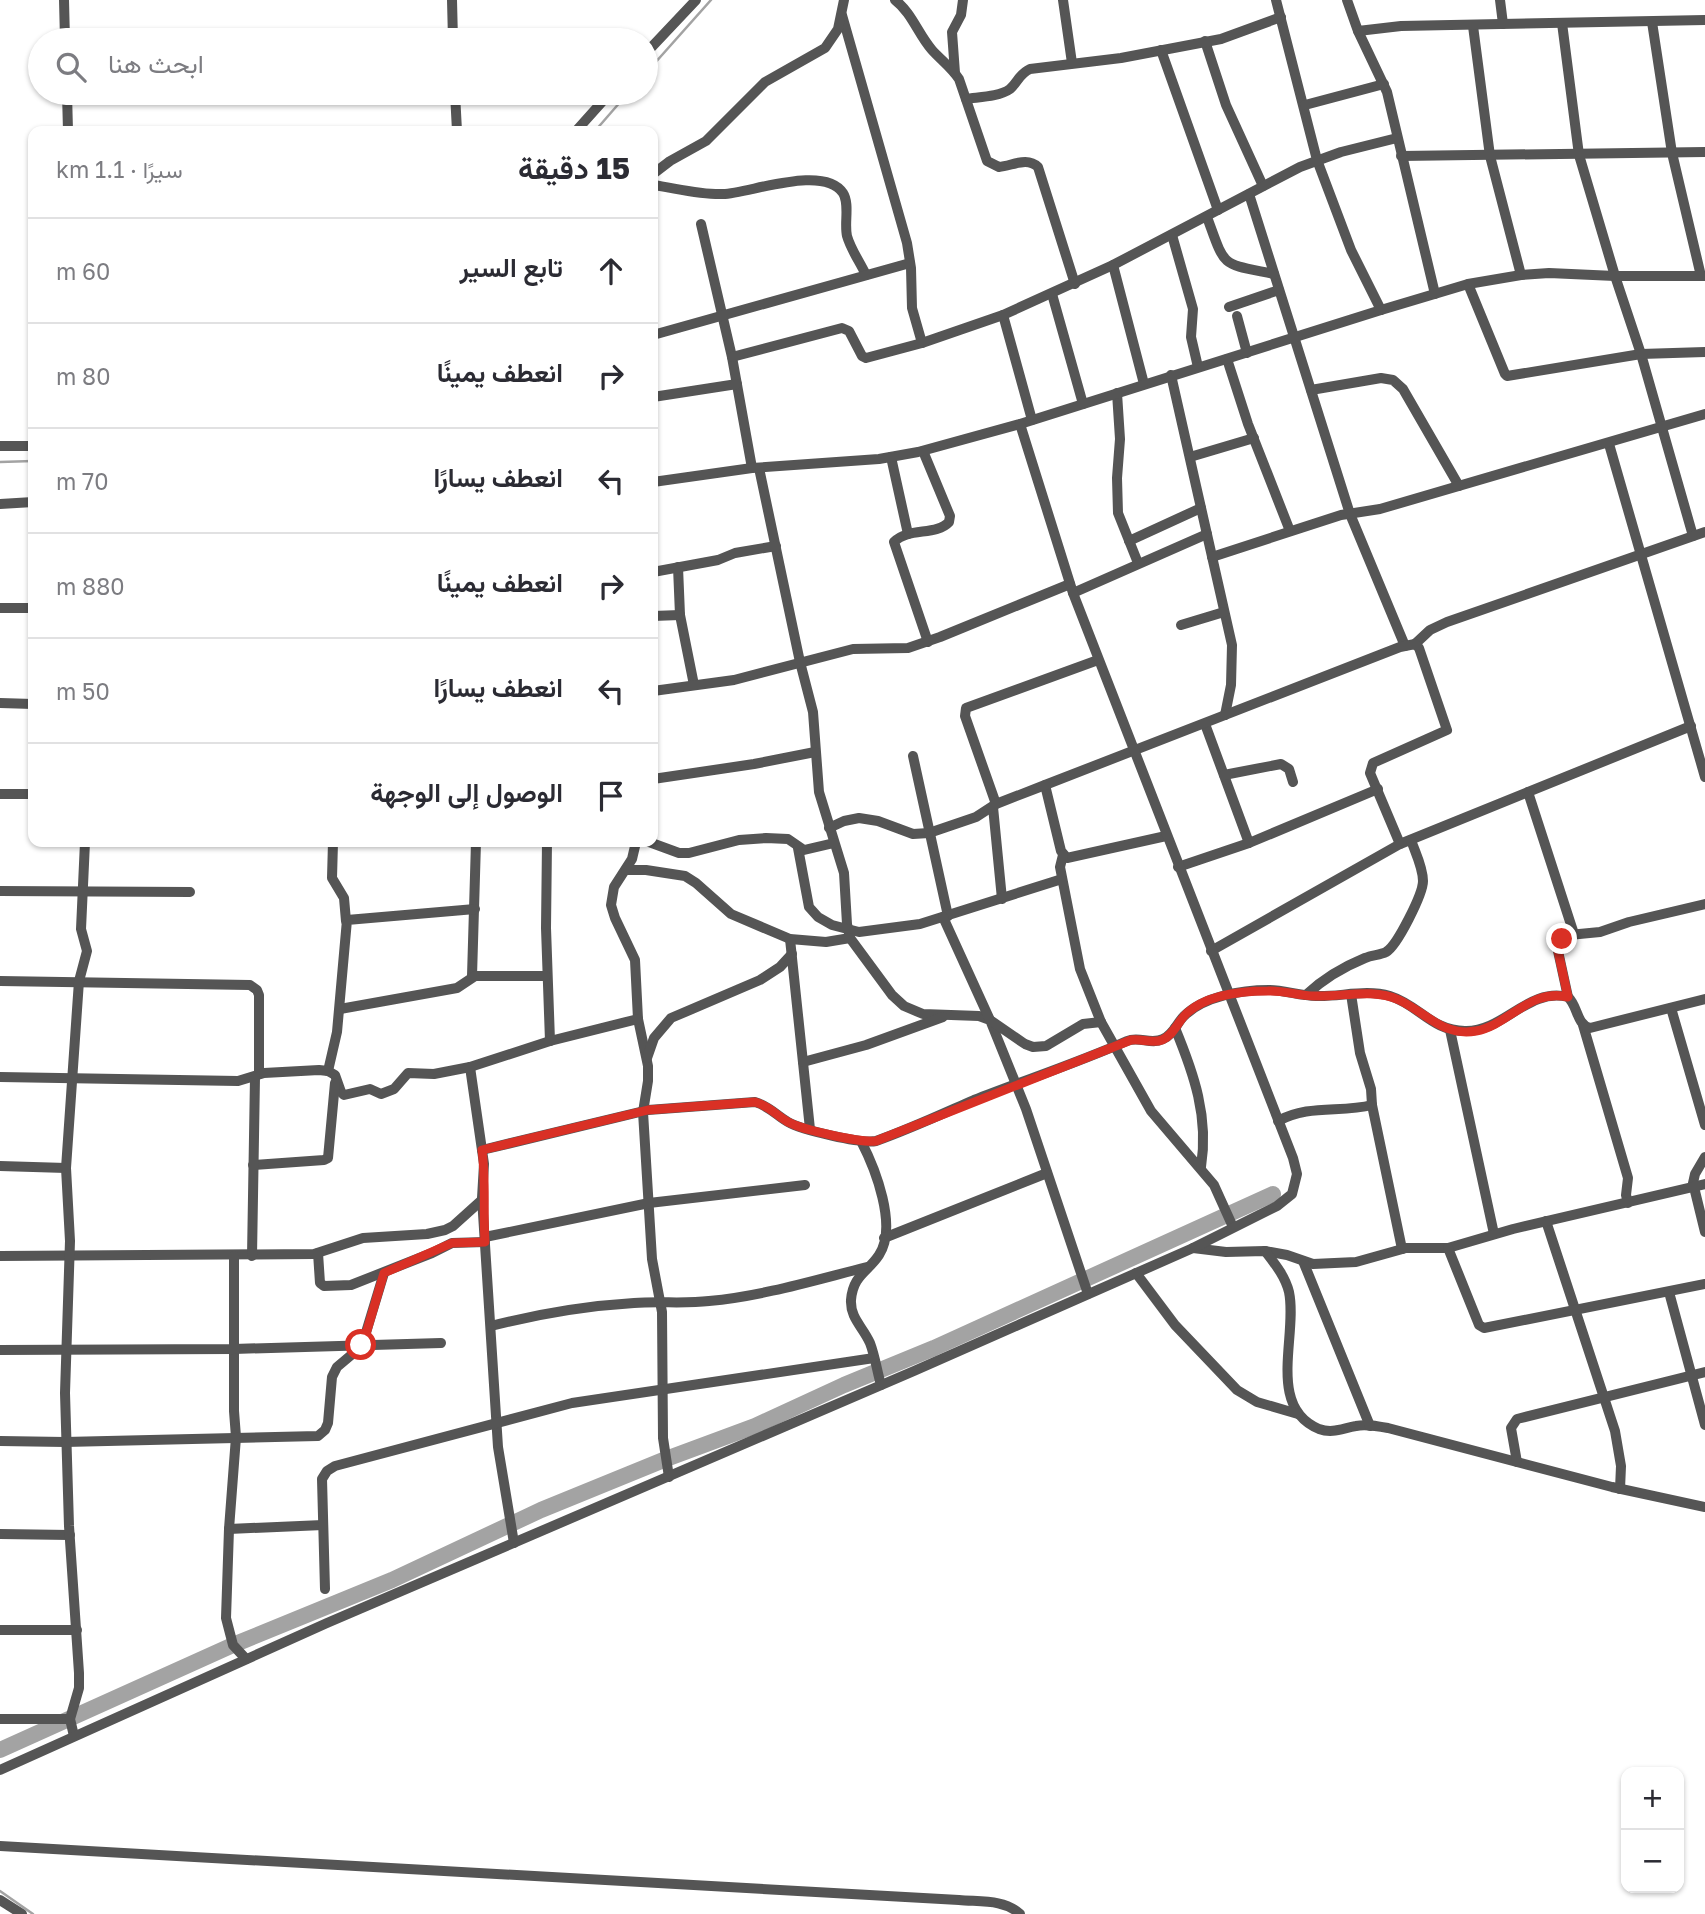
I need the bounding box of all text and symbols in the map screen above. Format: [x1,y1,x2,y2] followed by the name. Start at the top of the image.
[28,28,658,105] search box
[52,48,90,86] icon: search
[108,48,204,79] text: ابحث هنا
[518,150,630,186] text: 15 دقيقة
[56,155,183,183] text: سيرًا · 1.1 km
[460,252,563,283] text: تابع السير
[592,252,630,290] icon: ahead
[56,257,110,285] text: 60 m
[437,357,563,388] text: انعطف يمينًا
[592,357,630,395] icon: right
[56,362,110,390] text: 80 m
[433,462,563,493] text: انعطف يسارًا
[592,462,630,500] icon: left
[56,467,109,495] text: 70 m
[437,567,563,598] text: انعطف يمينًا
[592,567,630,605] icon: right
[56,572,124,600] text: 880 m
[433,672,563,703] text: انعطف يسارًا
[592,672,630,710] icon: left
[56,677,110,705] text: 50 m
[370,777,563,808] text: الوصول إلى الوجهة
[592,777,630,815] icon: arrive
[1546,923,1577,954] route end
[345,1329,376,1360] route start
[1621,1767,1684,1893] map controls
[1621,1767,1684,1830] button: +
[1621,1830,1684,1893] button: −

